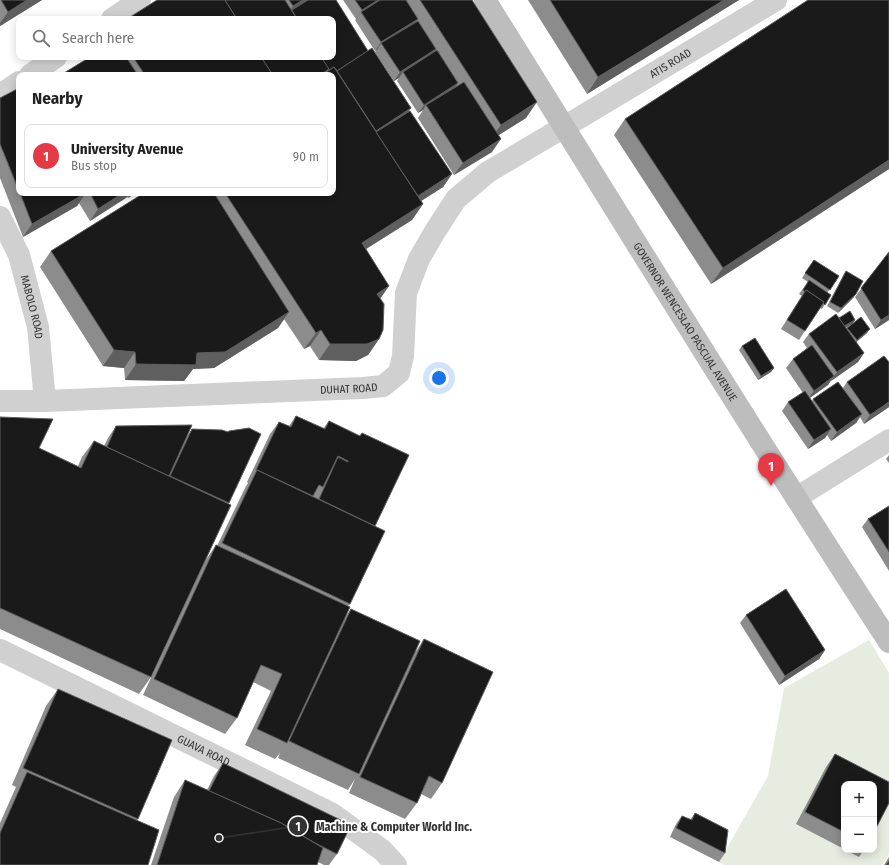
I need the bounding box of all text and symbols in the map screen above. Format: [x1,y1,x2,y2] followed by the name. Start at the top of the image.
[16,16,336,60] search box
[30,27,52,49] icon: search
[62,29,134,47] text: Search here
[647,46,694,81] street label: ATIS ROAD
[32,88,83,109] text: Nearby
[71,140,183,158] text: University Avenue
[43,149,49,164] text: 1
[293,149,319,164] text: 90 m
[71,158,117,173] text: Bus stop
[630,240,739,404] street label: GOVERNOR WENCESLAO PASCUAL AVENUE
[18,274,45,339] street label: MABOLO ROAD
[429,368,449,388] your location
[320,381,378,397] street label: DUHAT ROAD
[758,453,784,486] pin: 1
[175,732,232,769] street label: GUAVA ROAD
[841,781,877,853] map controls
[841,781,877,817] button: +
[288,814,480,838] callout: Machine & Computer World Inc.
[841,817,877,853] button: −
[295,820,301,834] text: 1
[316,820,472,834] text: Machine & Computer World Inc.

